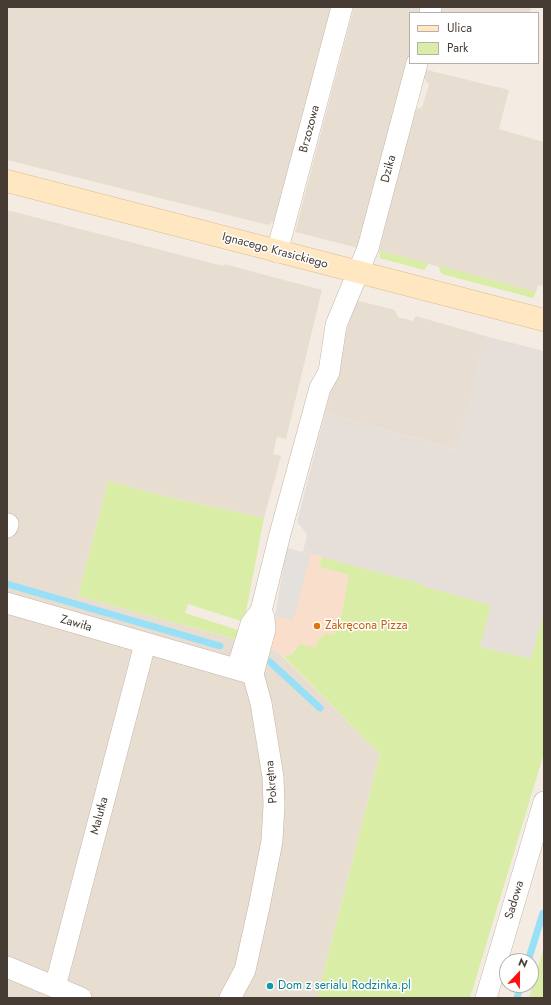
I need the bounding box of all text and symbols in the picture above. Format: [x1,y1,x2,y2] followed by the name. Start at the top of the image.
[409,12,539,64] legend
[447,19,472,37] text: Ulica
[447,39,468,57] text: Park
[297,104,323,154] street label: Brzozowa
[378,154,400,184] street label: Dzika
[220,230,330,272] street label: Ignacego Krasickiego
[59,613,93,635] street label: Zawiła
[325,619,408,633] place label: Zakręcona Pizza
[312,621,322,631] marker: Zakręcona Pizza
[263,760,281,804] street label: Pokrętna
[88,796,112,836] street label: Malutka
[502,879,528,921] street label: Sadowa
[499,953,539,993] north arrow
[516,954,530,972] text: N
[278,979,411,993] place label: Dom z serialu Rodzinka.pl
[265,981,275,991] marker: Dom z serialu Rodzinka.pl

